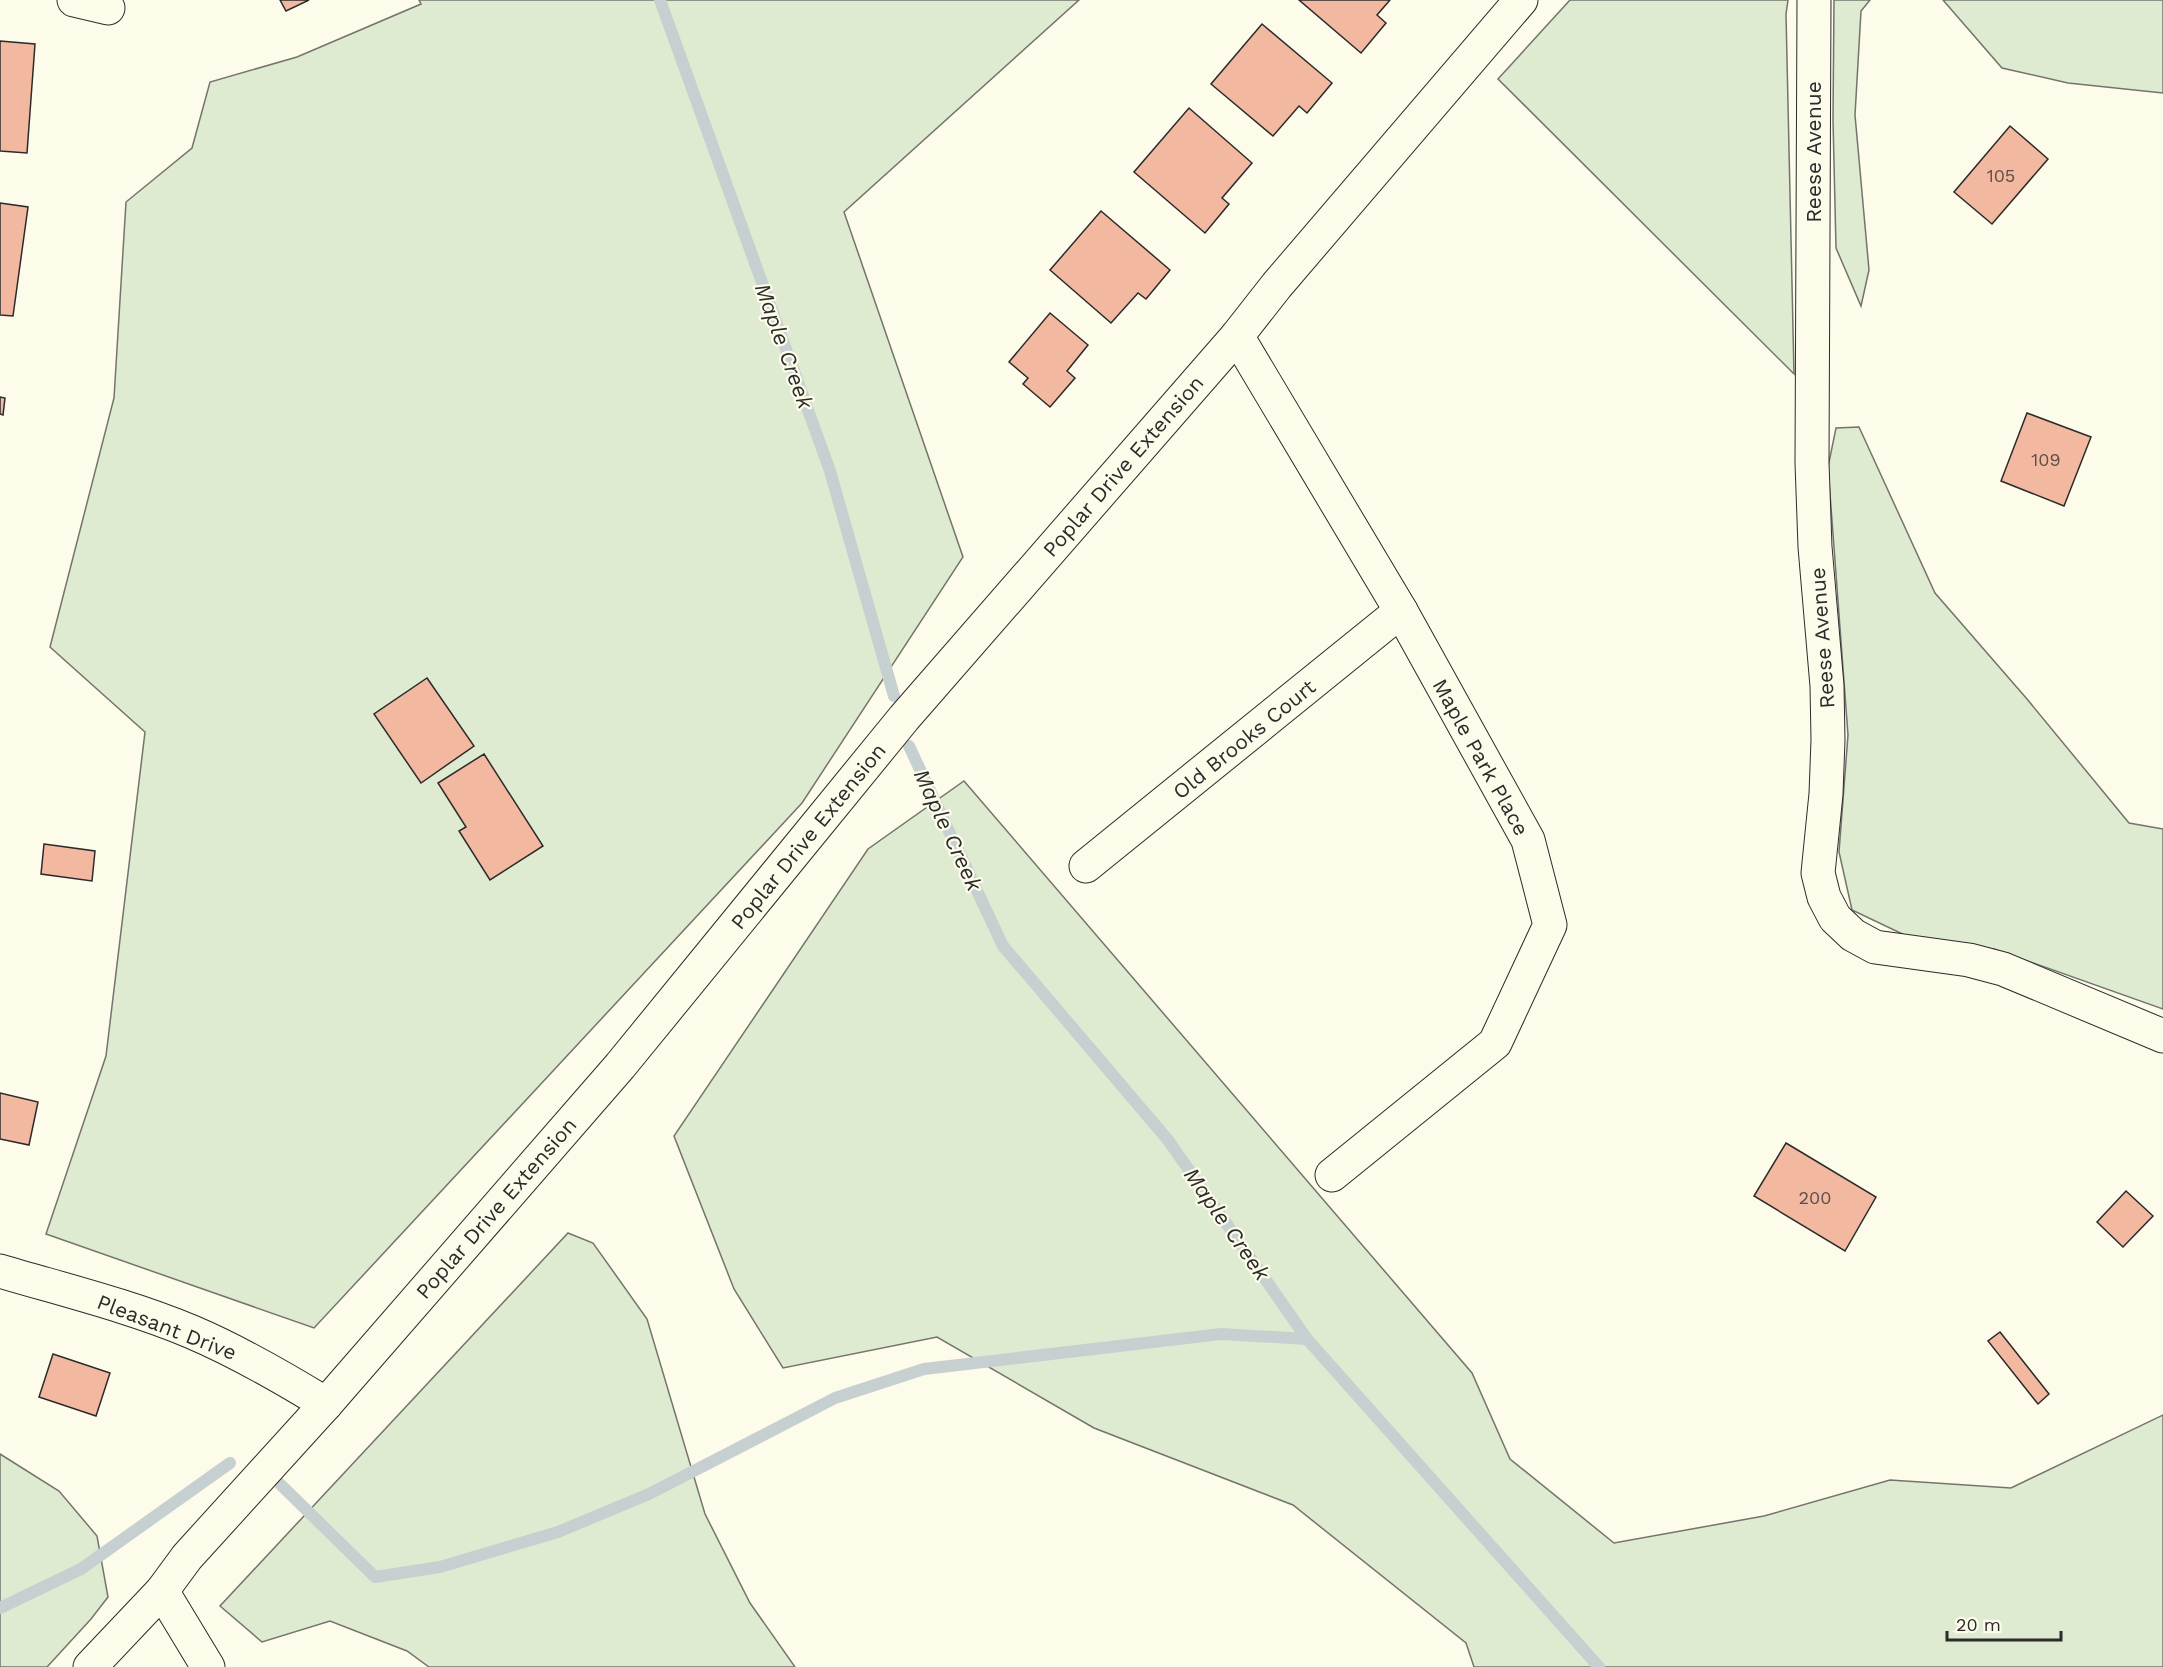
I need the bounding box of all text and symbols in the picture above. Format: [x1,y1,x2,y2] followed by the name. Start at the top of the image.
[1801,81,1826,223] street label: Reese Avenue
[1987,165,2015,186] house number: 105
[750,280,819,413] water label: Maple Creek
[1037,370,1209,562] street label: Poplar Drive Extension
[2031,449,2061,470] house number: 109
[1805,566,1839,710] street label: Reese Avenue
[1168,674,1320,804] street label: Old Brooks Court
[1428,674,1534,840] street label: Maple Park Place
[725,738,891,934] street label: Poplar Drive Extension
[909,765,988,896] water label: Maple Creek
[410,1112,582,1304] street label: Poplar Drive Extension
[1179,1163,1276,1286] water label: Maple Creek
[1799,1187,1831,1208] house number: 200
[94,1289,240,1365] street label: Pleasant Drive
[1947,1604,2061,1642] scale bar
[1956,1614,2001,1635] text: 20 m

